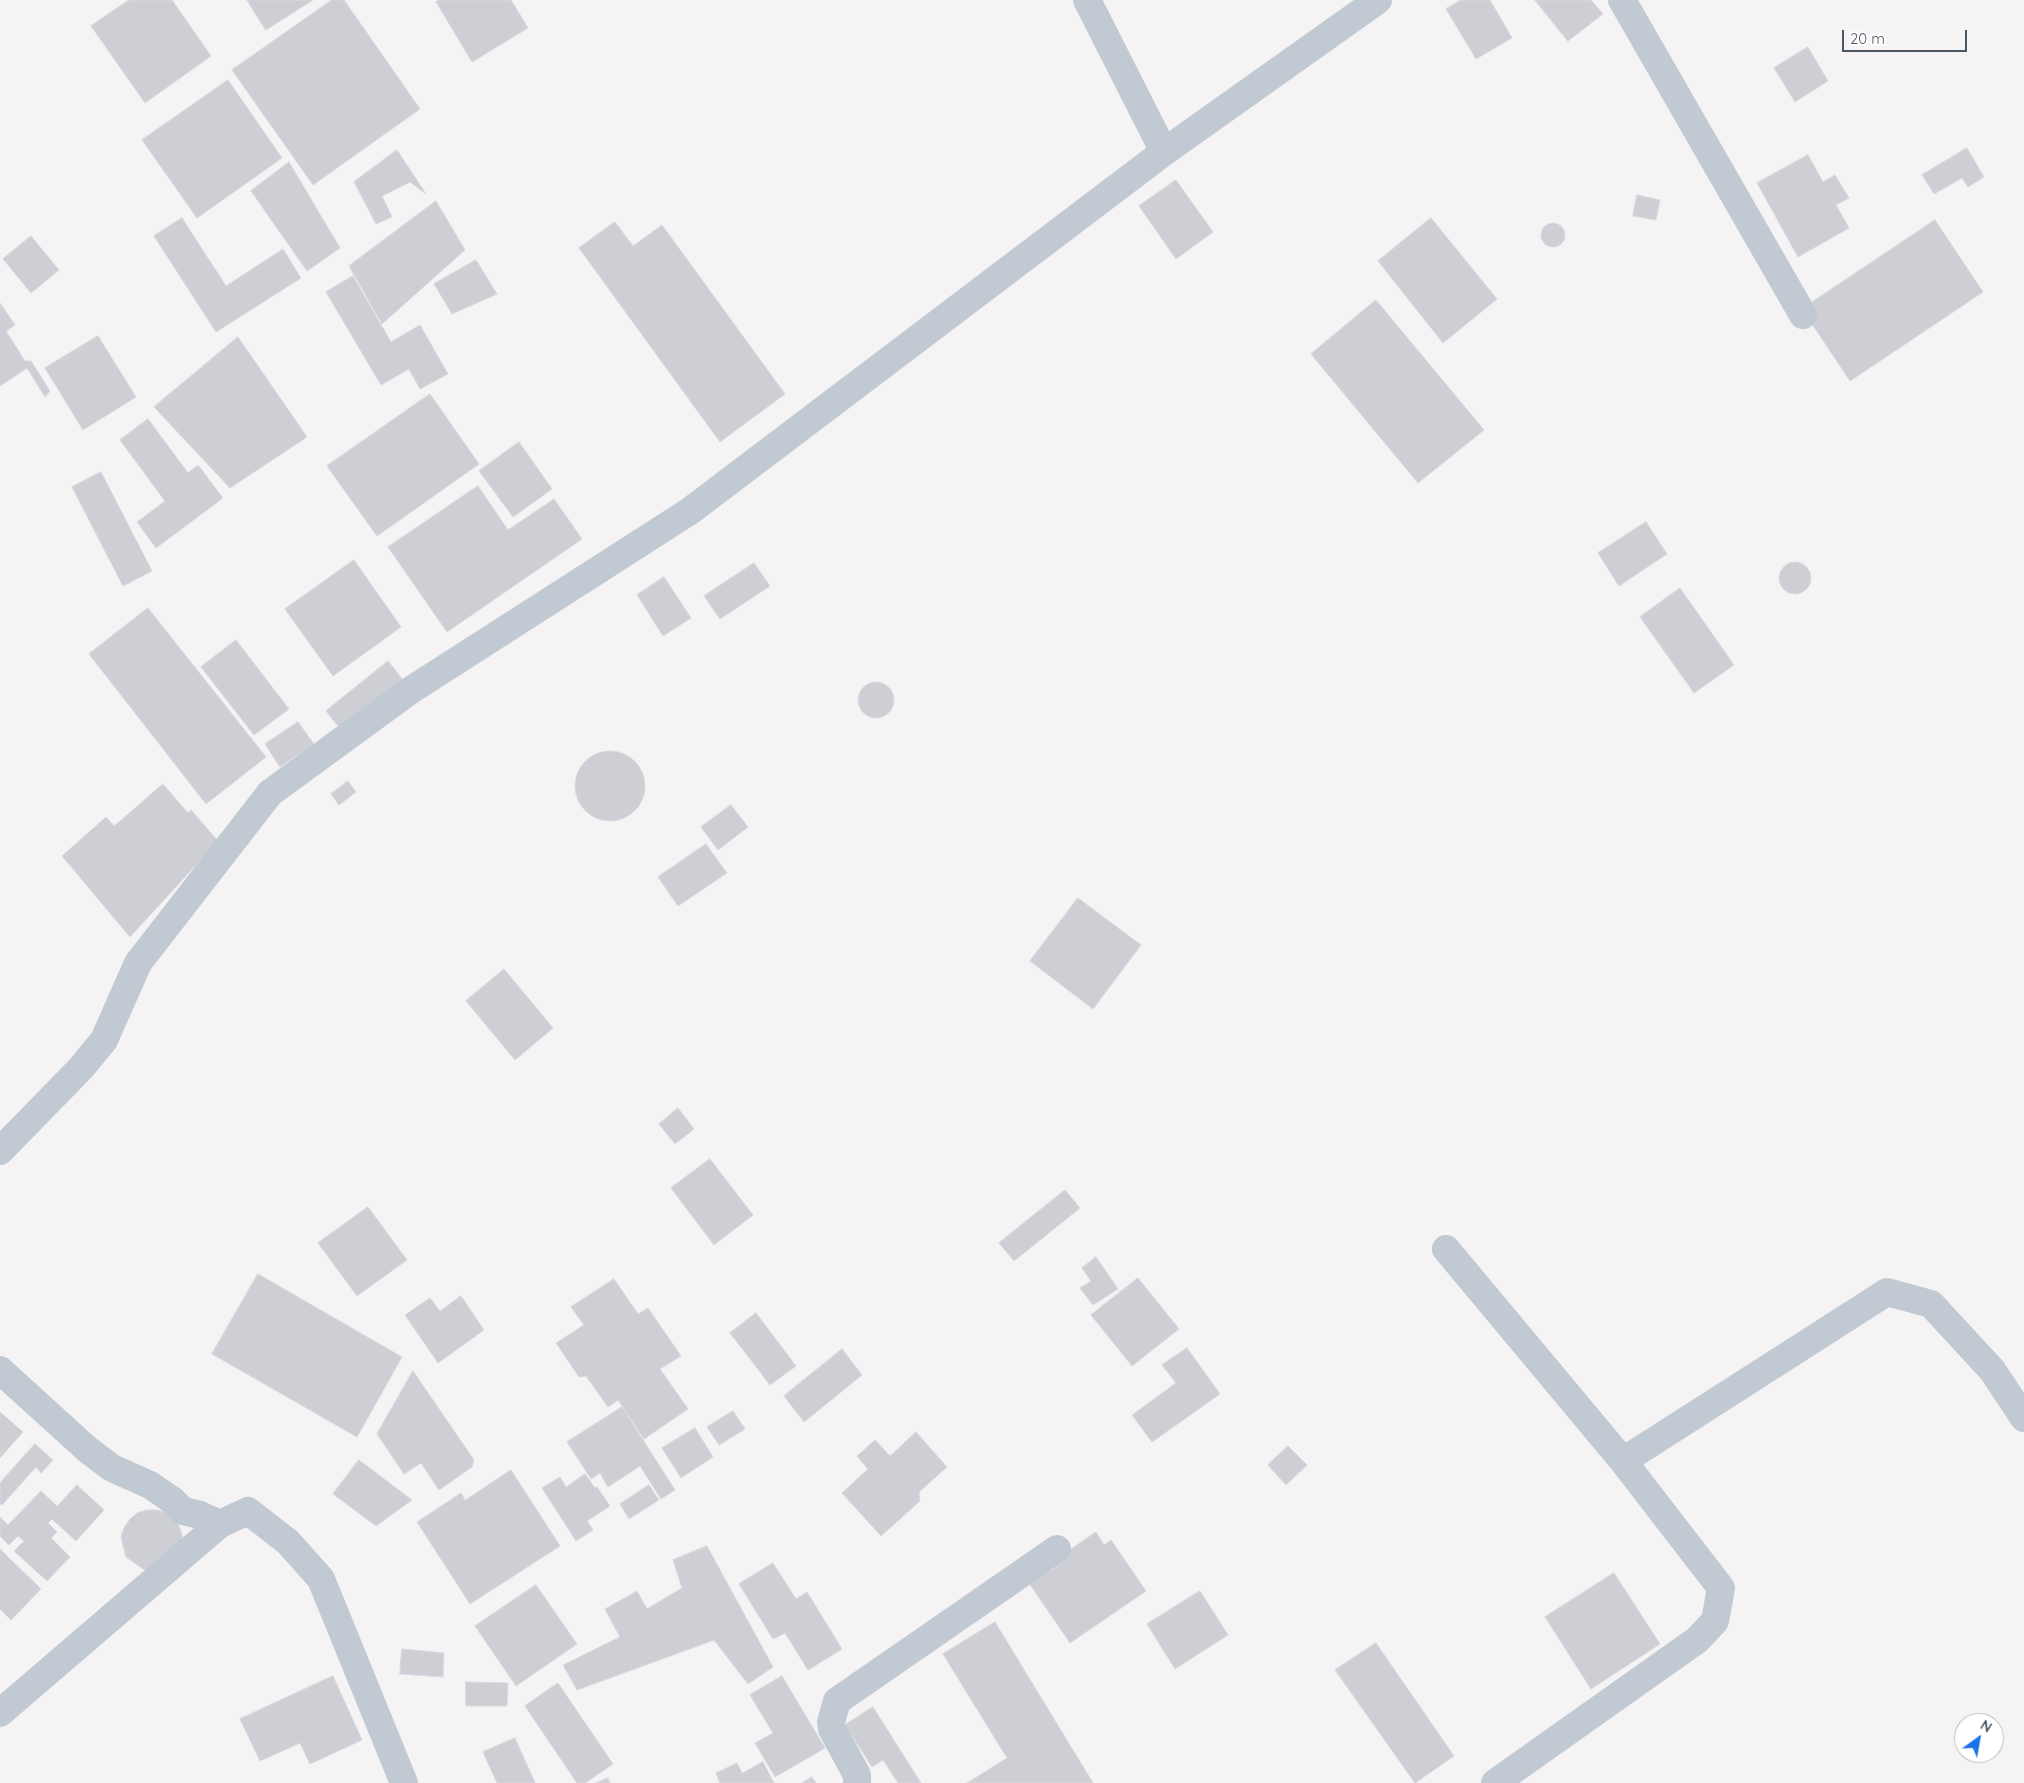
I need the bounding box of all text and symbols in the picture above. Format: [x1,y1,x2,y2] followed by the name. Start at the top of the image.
[1844,20,1969,52] scale bar
[1850,29,1885,48] text: 20 m
[1954,1713,2004,1763] north arrow
[1977,1716,1996,1736] text: N

